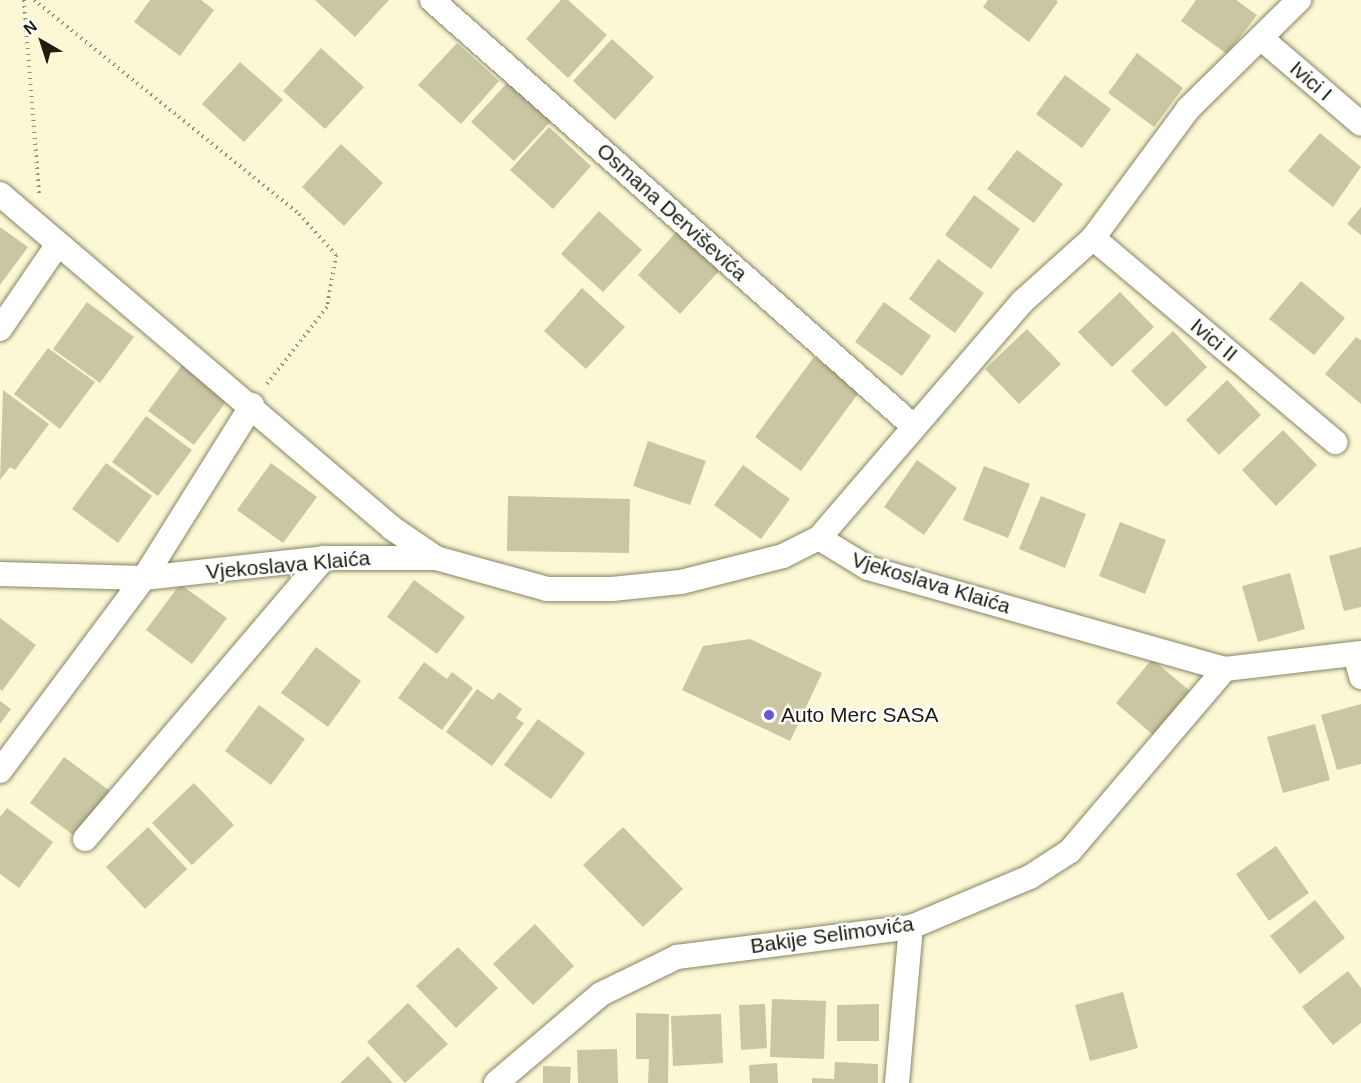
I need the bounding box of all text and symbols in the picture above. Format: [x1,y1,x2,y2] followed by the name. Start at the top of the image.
[12,12,72,72] north arrow
[21,17,40,38] text: N
[1285,56,1337,106] street label: Ivici I
[592,138,752,286] street label: Osmana Derviševića
[1185,313,1243,367] street label: Ivici II
[205,545,371,585] street label: Vjekoslava Klaića
[849,547,1013,619] street label: Vjekoslava Klaića
[781,702,939,728] place label: Auto Merc SASA
[762,708,776,722] marker: Auto Merc SASA
[749,911,915,959] street label: Bakije Selimovića

